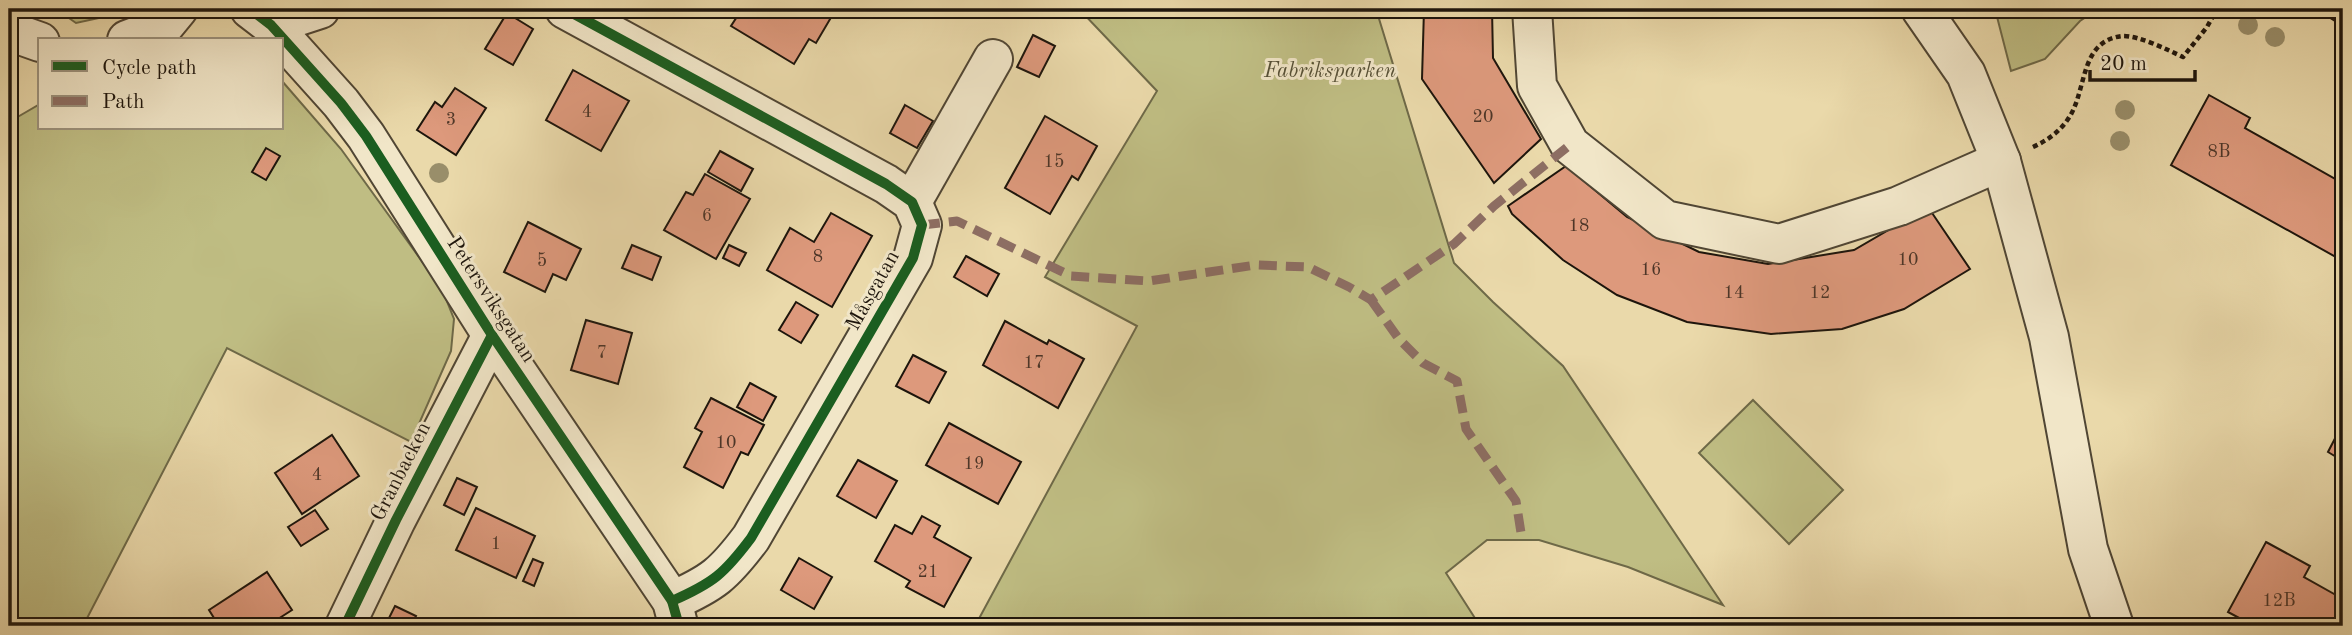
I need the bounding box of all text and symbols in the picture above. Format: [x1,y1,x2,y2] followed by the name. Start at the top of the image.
[38,38,284,130] legend
[2090,38,2194,82] scale bar
[2100,54,2147,75] text: 20 m
[102,58,197,79] text: Cycle path
[1263,61,1396,82] park label: Fabriksparken
[102,92,145,113] text: Path
[582,103,592,121] house number: 4
[1473,108,1493,126] house number: 20
[446,111,456,129] house number: 3
[2208,143,2230,161] house number: 8B
[1044,153,1064,171] house number: 15
[702,207,712,225] house number: 6
[1569,217,1589,235] house number: 18
[442,233,539,366] street label: Petersviksgatan
[843,247,904,334] street label: Måsgatan
[813,248,823,266] house number: 8
[1898,251,1918,269] house number: 10
[537,252,547,270] house number: 5
[1641,261,1661,279] house number: 16
[1724,284,1744,302] house number: 14
[1810,284,1830,302] house number: 12
[597,344,607,362] house number: 7
[1024,354,1044,372] house number: 17
[368,419,435,524] street label: Granbacken
[716,434,736,452] house number: 10
[964,455,984,473] house number: 19
[312,466,322,484] house number: 4
[491,535,501,553] house number: 1
[918,563,938,581] house number: 21
[2262,592,2296,610] house number: 12B

